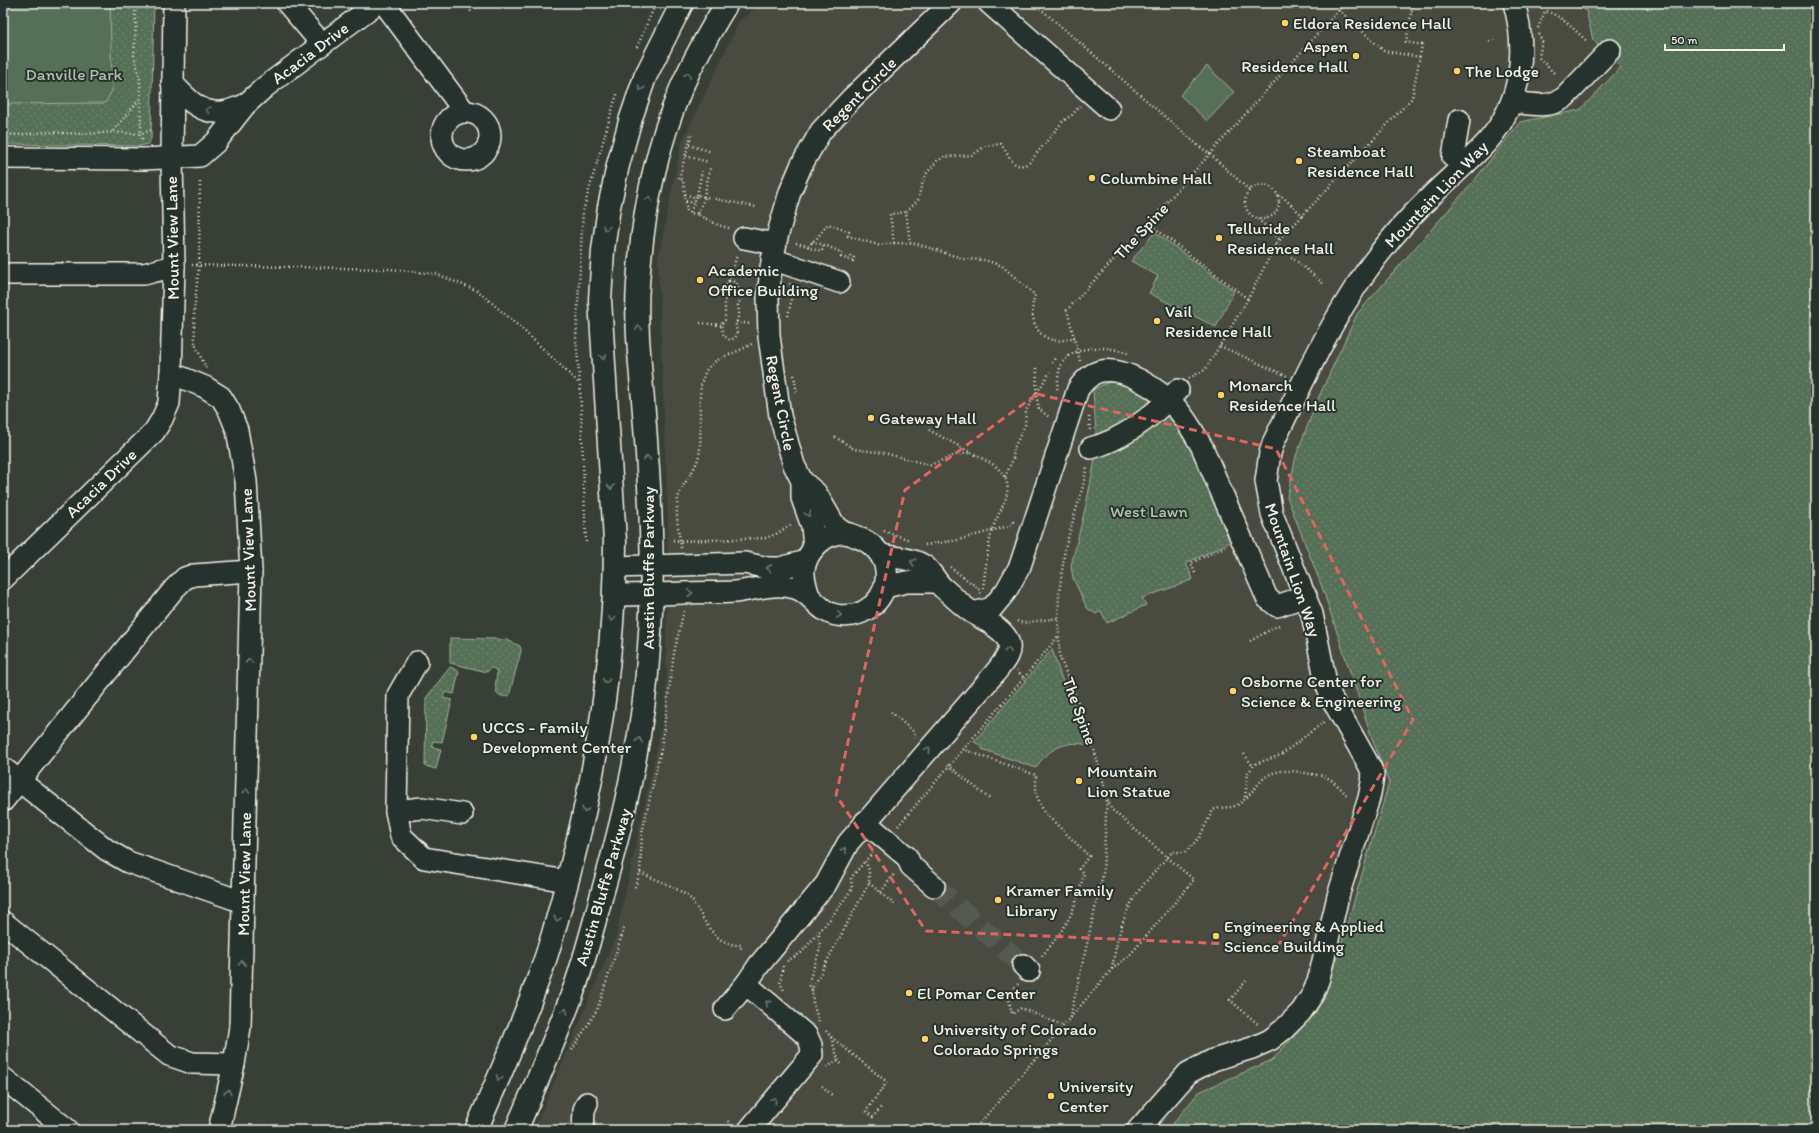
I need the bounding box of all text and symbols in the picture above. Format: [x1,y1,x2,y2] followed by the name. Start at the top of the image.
[1293,13,1452,33] place label: Eldora Residence Hall
[268,18,352,88] street label: Acacia Drive
[1280,18,1290,28] marker: Eldora Residence Hall
[1665,26,1784,52] scale bar
[1671,33,1697,47] text: 50 m
[1241,36,1348,76] place label: Aspen Residence Hall
[1351,51,1361,61] marker: Aspen Residence Hall
[818,53,900,135] street label: Regent Circle
[1465,61,1539,81] place label: The Lodge
[26,64,123,84] park label: Danville Park
[1452,66,1462,76] marker: The Lodge
[683,72,691,79] one-way arrow
[637,85,646,92] one-way arrow
[204,106,211,115] one-way arrow
[1380,137,1492,251] street label: Mountain Lion Way
[1307,141,1414,181] place label: Steamboat Residence Hall
[1294,156,1304,166] marker: Steamboat Residence Hall
[1100,168,1212,188] place label: Columbine Hall
[1087,173,1097,183] marker: Columbine Hall
[161,176,183,300] street label: Mount View Lane
[644,195,652,202] one-way arrow
[1110,198,1172,264] street label: The Spine
[1227,218,1334,258] place label: Telluride Residence Hall
[602,225,611,231] one-way arrow
[1214,233,1224,243] marker: Telluride Residence Hall
[708,260,819,300] place label: Academic Office Building
[695,275,705,285] marker: Academic Office Building
[1165,301,1272,341] place label: Vail Residence Hall
[1152,316,1162,326] marker: Vail Residence Hall
[635,325,643,331] one-way arrow
[762,353,800,453] street label: Regent Circle
[599,354,608,360] one-way arrow
[1229,375,1336,415] place label: Monarch Residence Hall
[1216,390,1226,400] marker: Monarch Residence Hall
[879,408,977,428] place label: Gateway Hall
[866,413,876,423] marker: Gateway Hall
[61,444,141,522] street label: Acacia Drive
[642,454,651,461] one-way arrow
[607,484,616,490] one-way arrow
[638,487,658,649] street label: Austin Bluffs Parkway
[236,488,260,612] street label: Mount View Lane
[1261,500,1325,640] street label: Mountain Lion Way
[1110,501,1188,521] park label: West Lawn
[803,511,811,518] one-way arrow
[910,558,917,566] one-way arrow
[765,563,772,572] one-way arrow
[687,589,693,597] one-way arrow
[835,610,842,618] one-way arrow
[607,616,616,622] one-way arrow
[1003,646,1012,653] one-way arrow
[245,658,253,664] one-way arrow
[1241,671,1402,711] place label: Osborne Center for Science & Engineering
[1059,674,1101,748] street label: The Spine
[602,678,611,684] one-way arrow
[1228,686,1238,696] marker: Osborne Center for Science & Engineering
[482,717,632,757] place label: UCCS - Family Development Center
[469,732,479,742] marker: UCCS - Family Development Center
[634,737,642,743] one-way arrow
[923,748,930,755] one-way arrow
[1087,761,1171,801] place label: Mountain Lion Statue
[1074,776,1084,786] marker: Mountain Lion Statue
[242,788,250,794] one-way arrow
[571,806,635,968] street label: Austin Bluffs Parkway
[582,807,590,813] one-way arrow
[233,812,255,936] street label: Mount View Lane
[840,847,847,854] one-way arrow
[1006,880,1114,920] place label: Kramer Family Library
[993,895,1003,905] marker: Kramer Family Library
[553,915,562,922] one-way arrow
[1224,916,1385,956] place label: Engineering & Applied Science Building
[1211,931,1221,941] marker: Engineering & Applied Science Building
[237,960,246,966] one-way arrow
[917,983,1036,1003] place label: El Pomar Center
[904,988,914,998] marker: El Pomar Center
[765,1000,773,1007] one-way arrow
[561,1008,569,1015] one-way arrow
[933,1019,1097,1059] place label: University of Colorado Colorado Springs
[920,1034,930,1044] marker: University of Colorado Colorado Springs
[496,1073,504,1081] one-way arrow
[1059,1076,1133,1116] place label: University Center
[223,1089,231,1095] one-way arrow
[1046,1091,1056,1101] marker: University Center
[770,1097,777,1105] one-way arrow

